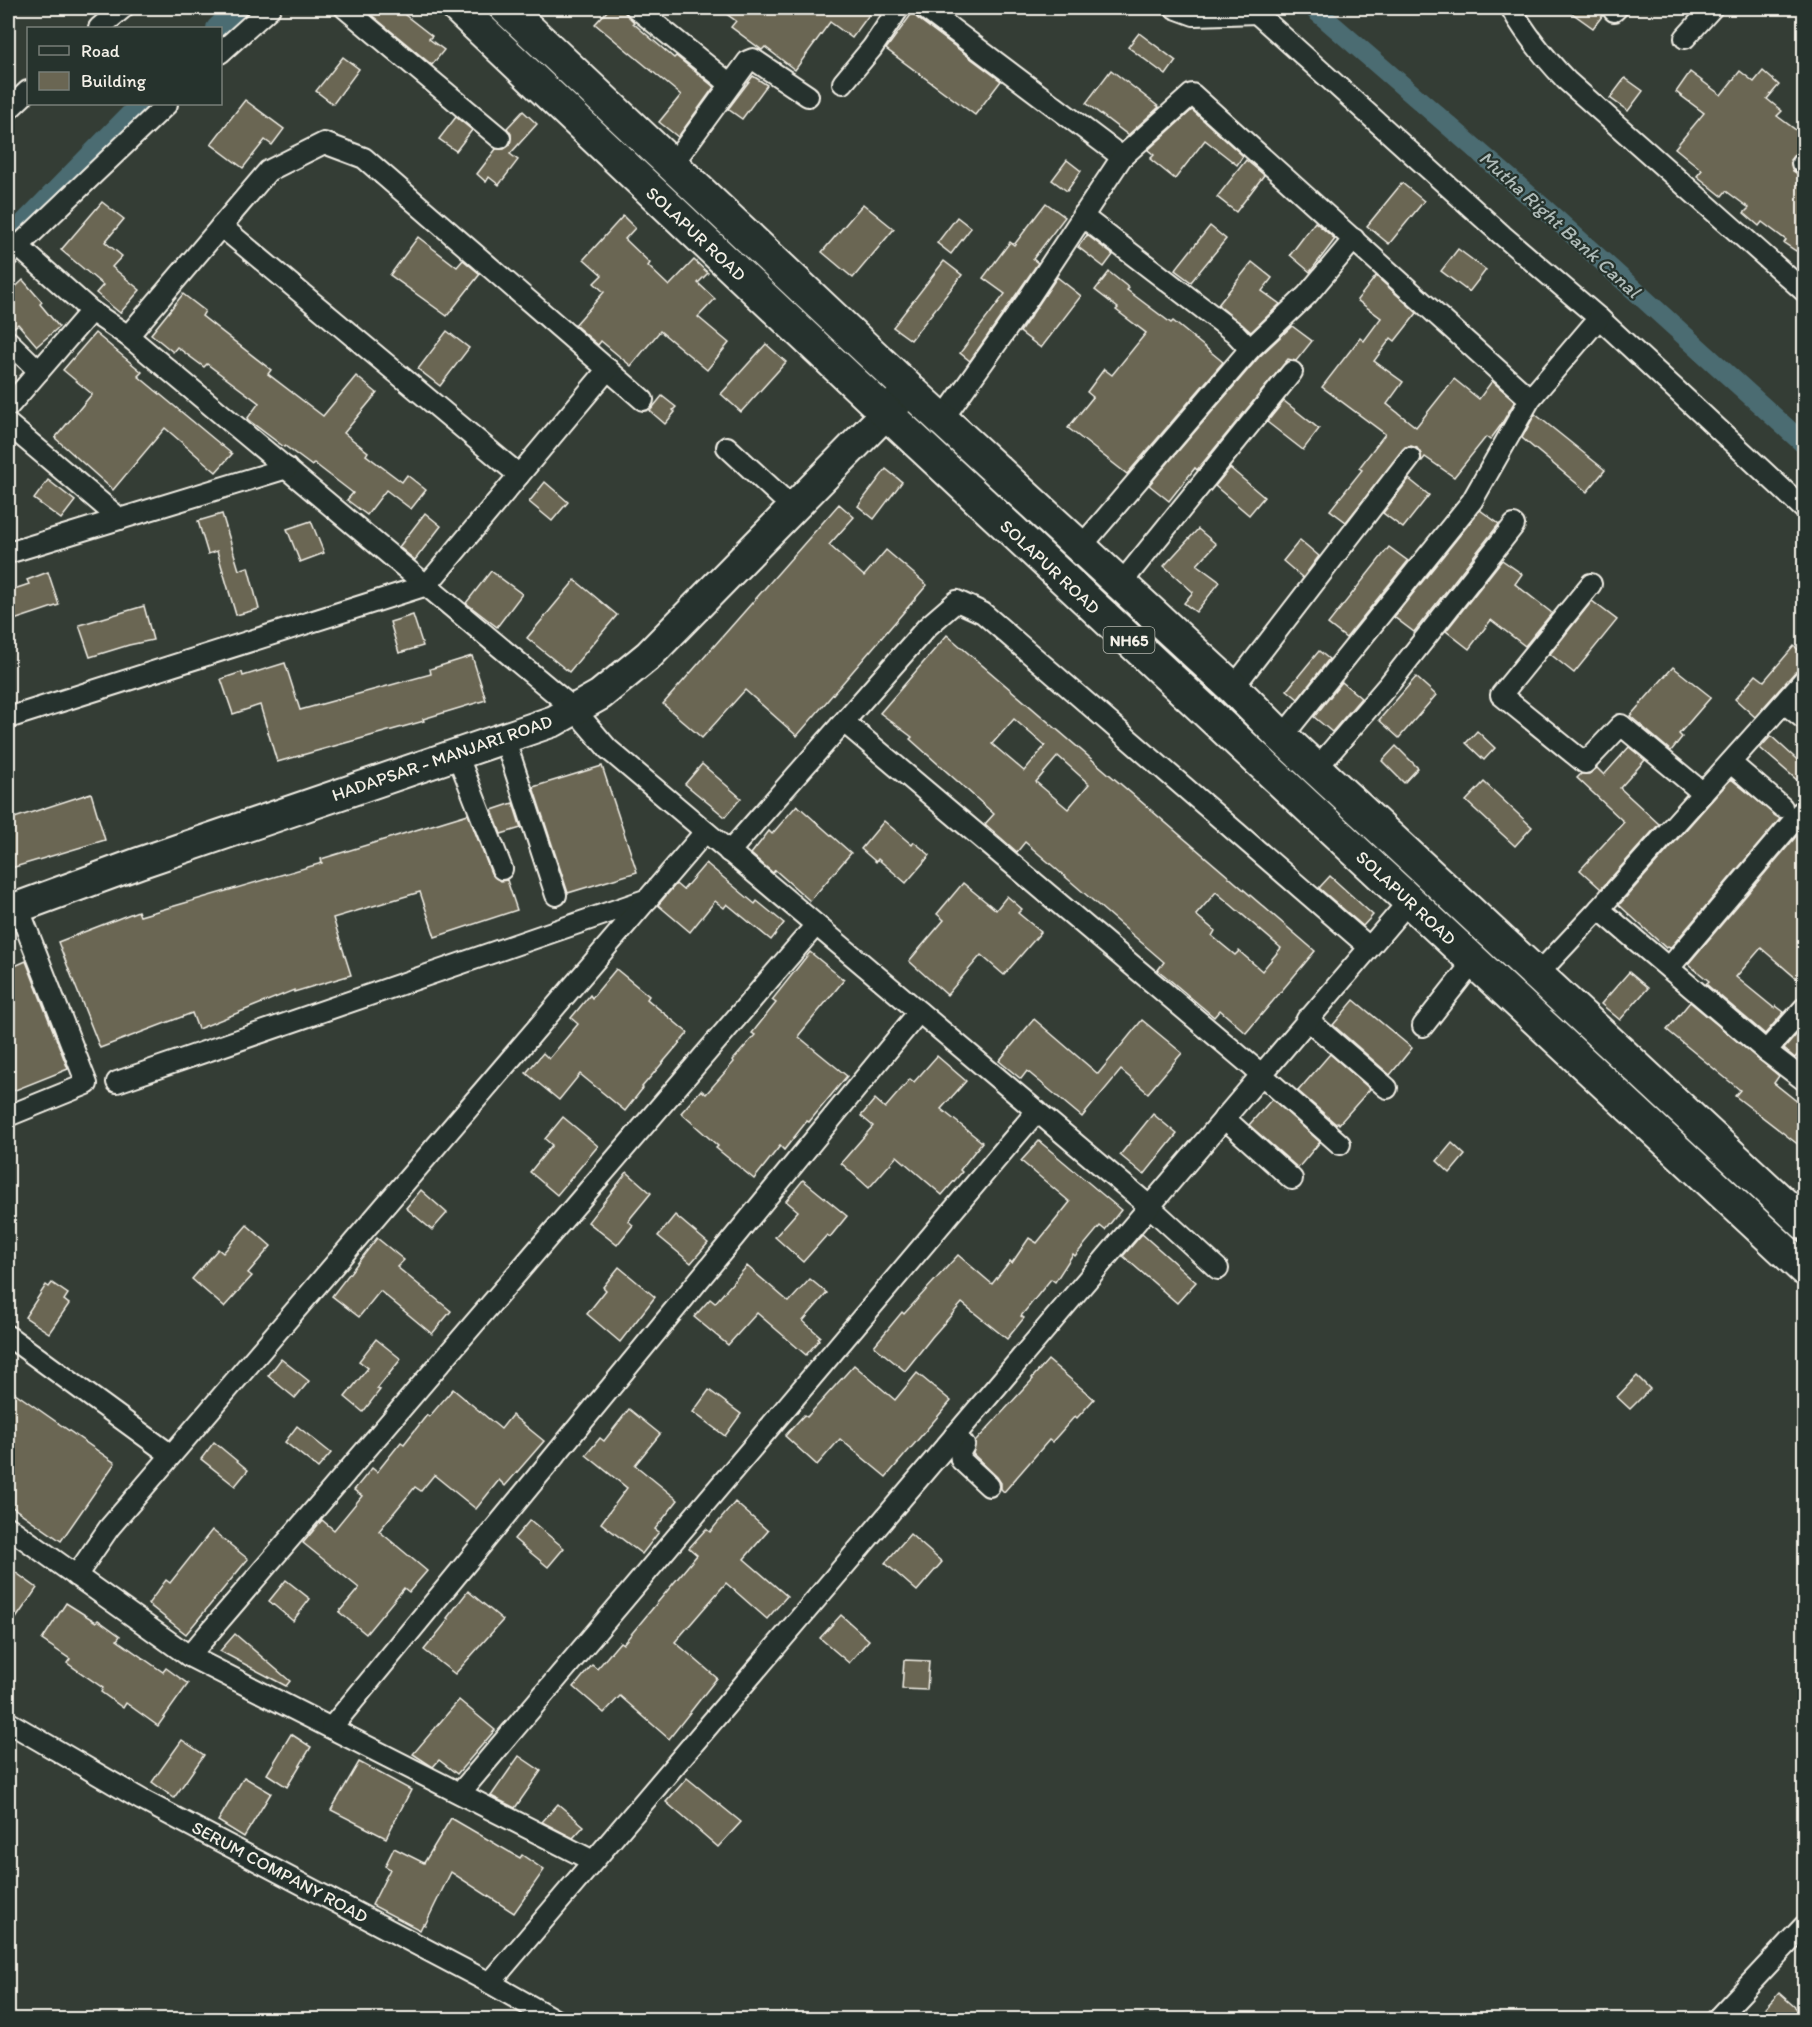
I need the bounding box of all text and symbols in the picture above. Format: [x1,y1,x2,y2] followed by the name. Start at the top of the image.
[27,27,222,105] legend
[81,40,120,62] text: Road
[81,70,147,92] text: Building
[1475,145,1646,304] water label: Mutha Right Bank Canal
[641,182,751,286] street label: SOLAPUR ROAD
[995,515,1105,619] street label: SOLAPUR ROAD
[1104,627,1154,653] road number: NH65
[329,710,555,806] street label: HADAPSAR - MANJARI ROAD
[1351,846,1461,950] street label: SOLAPUR ROAD
[188,1816,372,1928] street label: SERUM COMPANY ROAD

